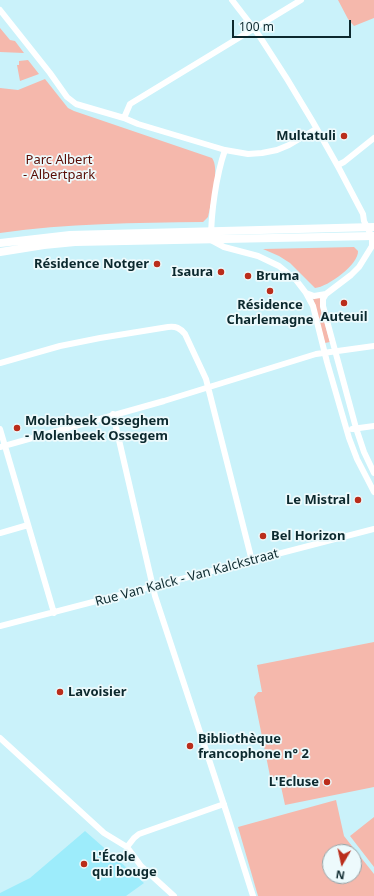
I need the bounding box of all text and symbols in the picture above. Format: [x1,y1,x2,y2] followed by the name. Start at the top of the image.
[234,12,353,38] scale bar
[239,18,274,35] text: 100 m
[276,128,336,144] place label: Multatuli
[339,131,349,141] marker: Multatuli
[23,152,95,183] park label: Parc Albert - Albertpark
[34,256,149,272] place label: Résidence Notger
[152,259,162,269] marker: Résidence Notger
[172,264,213,280] place label: Isaura
[216,267,226,277] marker: Isaura
[256,268,299,284] place label: Bruma
[243,271,253,281] marker: Bruma
[265,286,275,296] marker: Résidence Charlemagne
[227,297,313,328] place label: Résidence Charlemagne
[339,298,349,308] marker: Auteuil
[320,309,368,325] place label: Auteuil
[25,413,169,444] place label: Molenbeek Osseghem - Molenbeek Ossegem
[12,423,22,433] marker: Molenbeek Osseghem - Molenbeek Ossegem
[286,492,350,508] place label: Le Mistral
[353,495,363,505] marker: Le Mistral
[271,528,345,544] place label: Bel Horizon
[258,531,268,541] marker: Bel Horizon
[94,546,280,610] street label: Rue Van Kalck - Van Kalckstraat
[68,684,126,700] place label: Lavoisier
[55,687,65,697] marker: Lavoisier
[198,731,309,762] place label: Bibliothèque francophone n° 2
[185,741,195,751] marker: Bibliothèque francophone n° 2
[269,774,319,790] place label: L'Ecluse
[322,777,332,787] marker: L'Ecluse
[322,844,362,884] north arrow
[92,849,157,880] place label: L'École qui bouge
[79,859,89,869] marker: L'École qui bouge
[335,867,346,883] text: N

